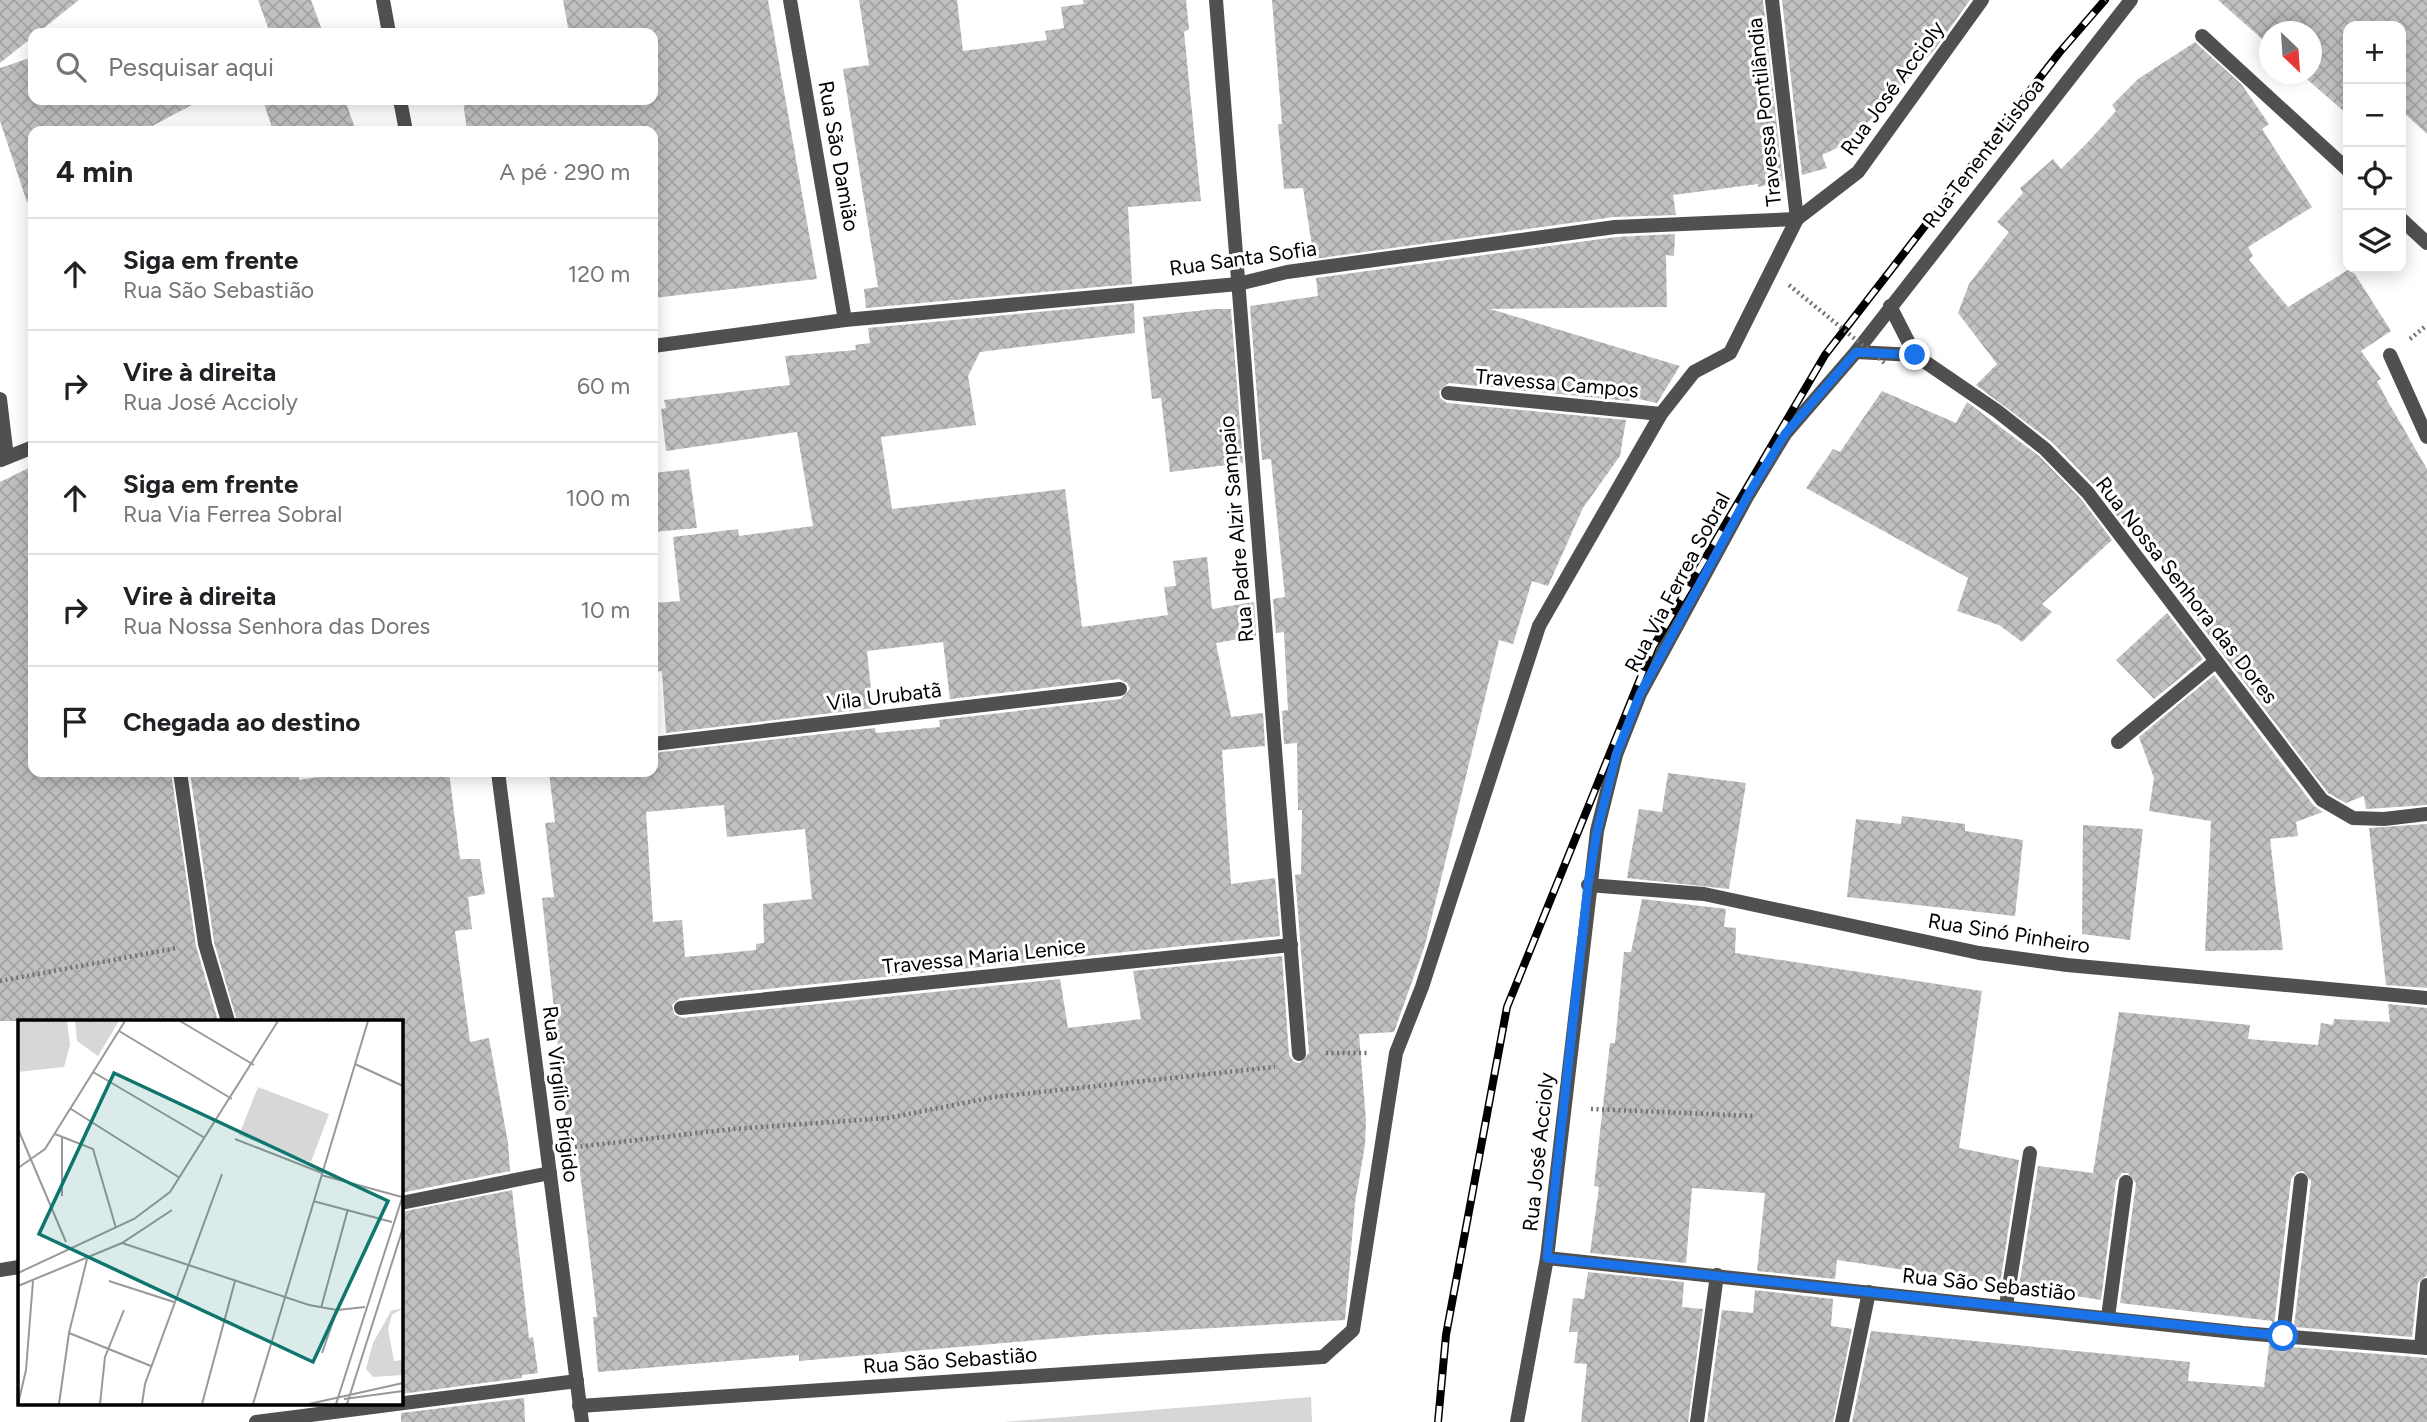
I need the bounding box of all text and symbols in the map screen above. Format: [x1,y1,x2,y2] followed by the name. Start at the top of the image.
[1742,16,1786,208] street label: Travessa Pontilândia
[1835,16,1949,160] street label: Rua José Accioly
[2259,21,2322,84] north arrow
[2343,21,2406,273] map controls
[2343,21,2406,84] button: +
[28,28,658,105] search box
[52,48,90,86] icon: search
[108,51,274,83] text: Pesquisar aqui
[1917,73,2049,233] street label: Rua Tenente Lisboa
[813,79,865,233] street label: Rua São Damião
[2343,84,2406,147] button: −
[2343,147,2406,210] button: locate
[56,153,133,190] text: 4 min
[499,158,630,186] text: A pé · 290 m
[2343,210,2406,273] button: layers
[1168,235,1318,281] street label: Rua Santa Sofia
[123,244,298,276] text: Siga em frente
[56,255,94,293] icon: ahead
[568,260,630,288] text: 120 m
[123,276,314,304] text: Rua São Sebastião
[1899,339,1930,370] route end
[123,356,276,388] text: Vire à direita
[1474,363,1640,403] street label: Travessa Campos
[56,367,94,405] icon: right
[577,372,630,400] text: 60 m
[123,388,298,416] text: Rua José Accioly
[1214,415,1258,643] street label: Rua Padre Alzir Sampaio
[123,468,298,500] text: Siga em frente
[2091,472,2283,708] street label: Rua Nossa Senhora das Dores
[56,479,94,517] icon: ahead
[566,484,630,512] text: 100 m
[1619,488,1735,676] street label: Rua Via Ferrea Sobral
[123,500,342,528] text: Rua Via Ferrea Sobral
[123,580,276,612] text: Vire à direita
[56,591,94,629] icon: right
[581,596,630,624] text: 10 m
[123,612,430,640] text: Rua Nossa Senhora das Dores
[825,677,943,715] street label: Vila Urubatã
[56,703,94,741] icon: arrive
[123,706,360,738] text: Chegada ao destino
[1926,908,2092,958] street label: Rua Sinó Pinheiro
[881,933,1087,979] street label: Travessa Maria Lenice
[538,1004,584,1184] street label: Rua Virgílio Brígido
[18,1020,402,1404] inset map
[1517,1071,1559,1233] street label: Rua José Accioly
[1901,1262,2077,1306] street label: Rua São Sebastião
[2267,1320,2298,1351] route start
[862,1341,1038,1379] street label: Rua São Sebastião

